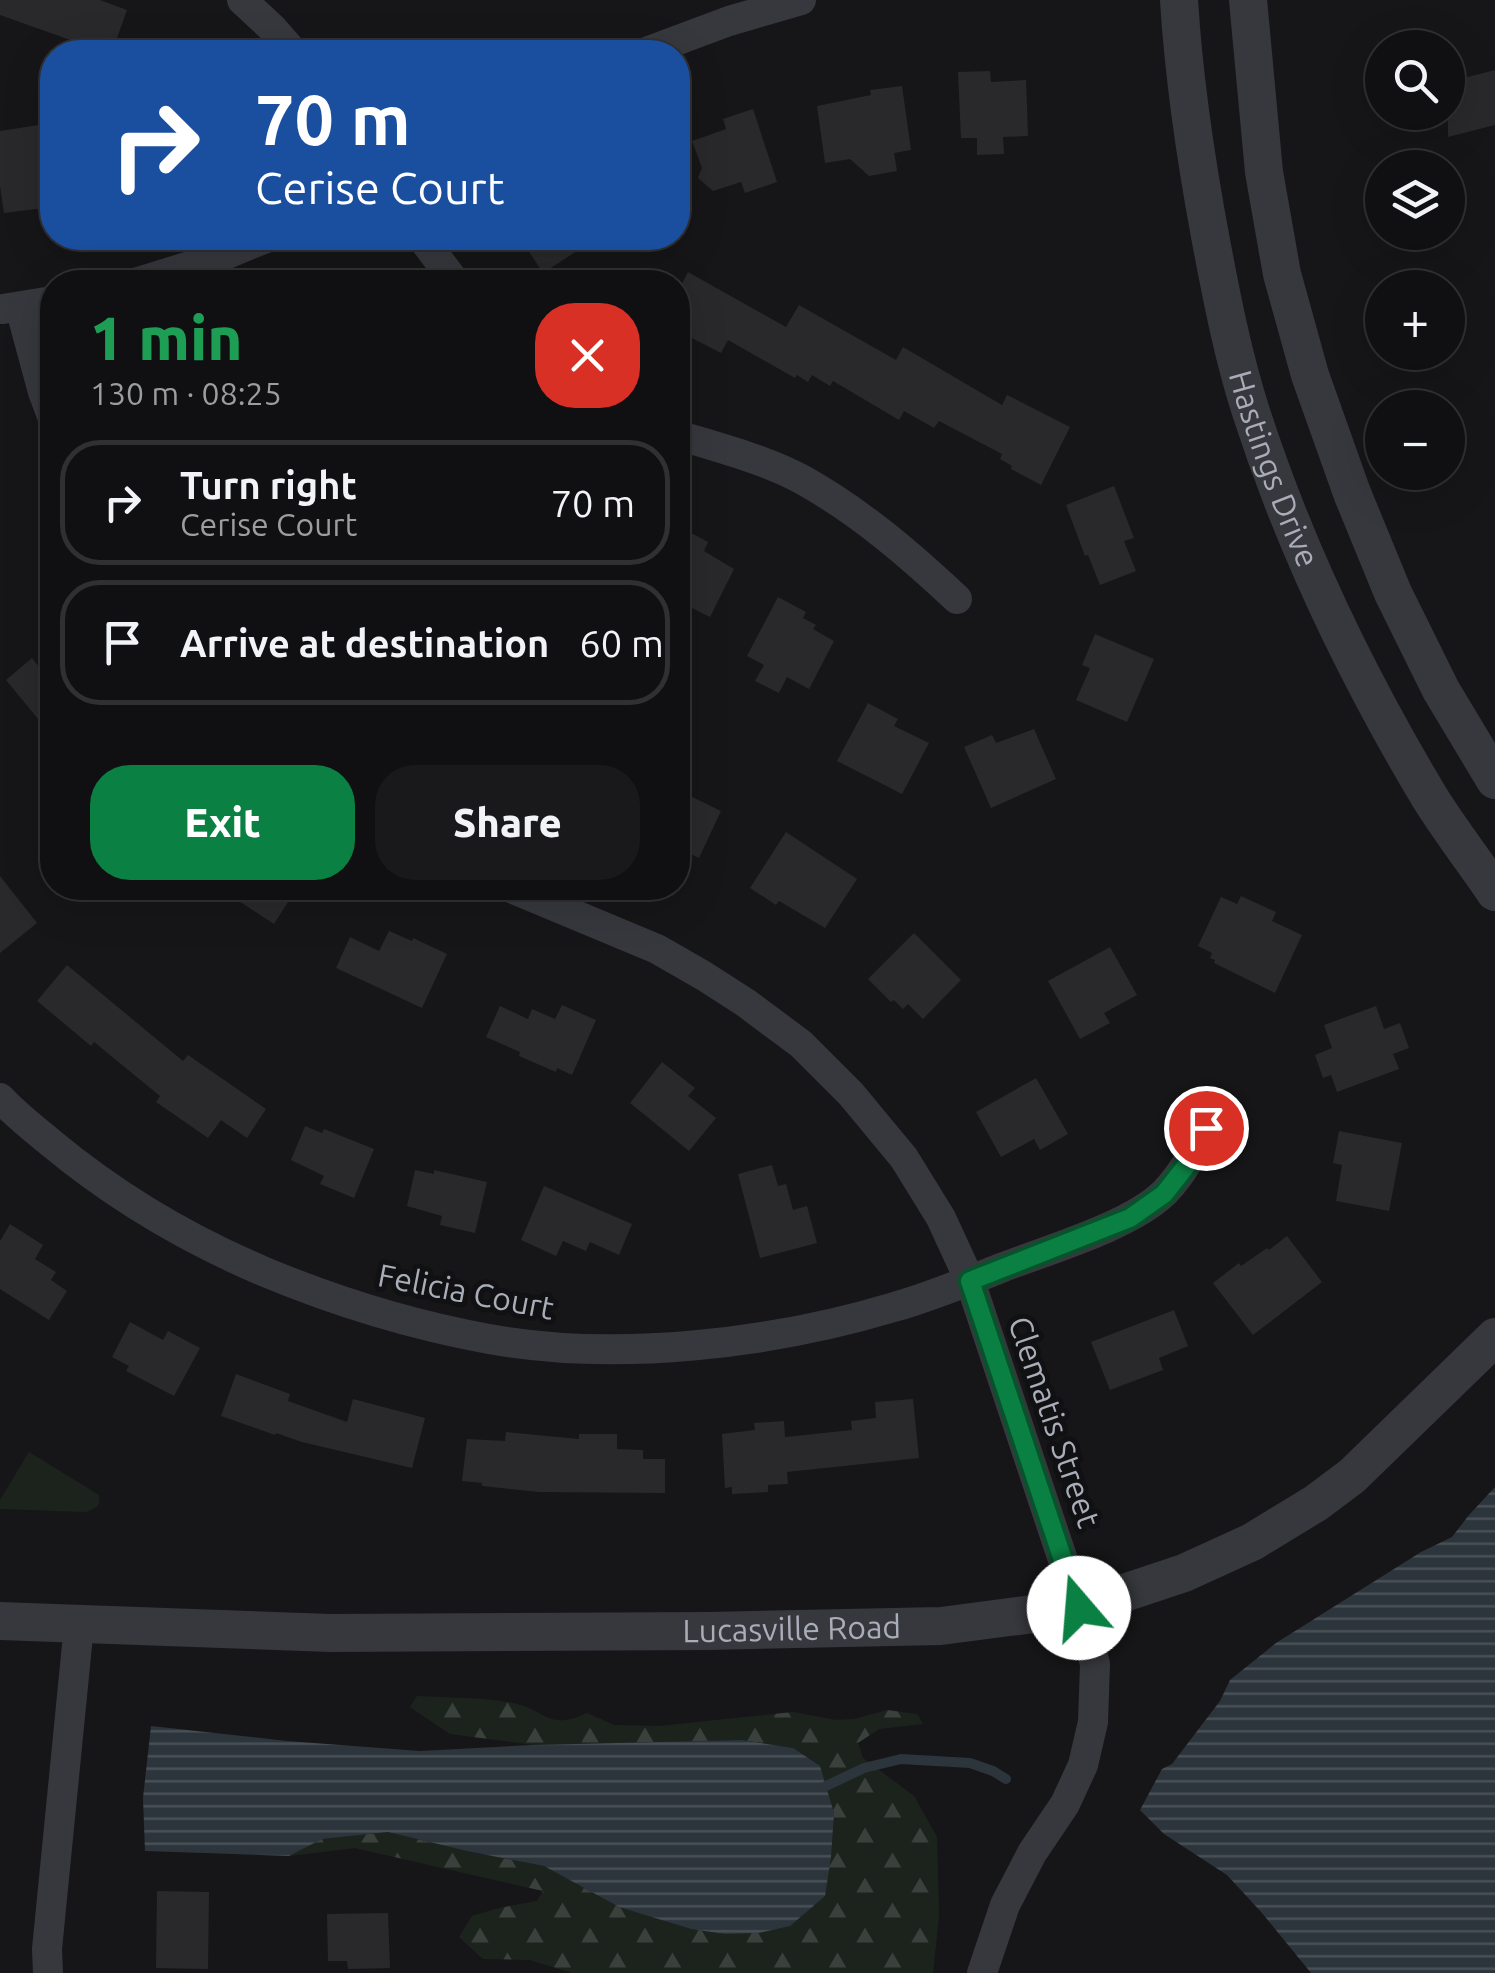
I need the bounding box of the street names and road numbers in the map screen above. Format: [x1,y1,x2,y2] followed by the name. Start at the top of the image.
[1223,366,1327,572] street label: Hastings Drive
[375,1256,558,1326] street label: Felicia Court
[1002,1312,1108,1532] street label: Clematis Street
[682,1608,901,1648] street label: Lucasville Road

